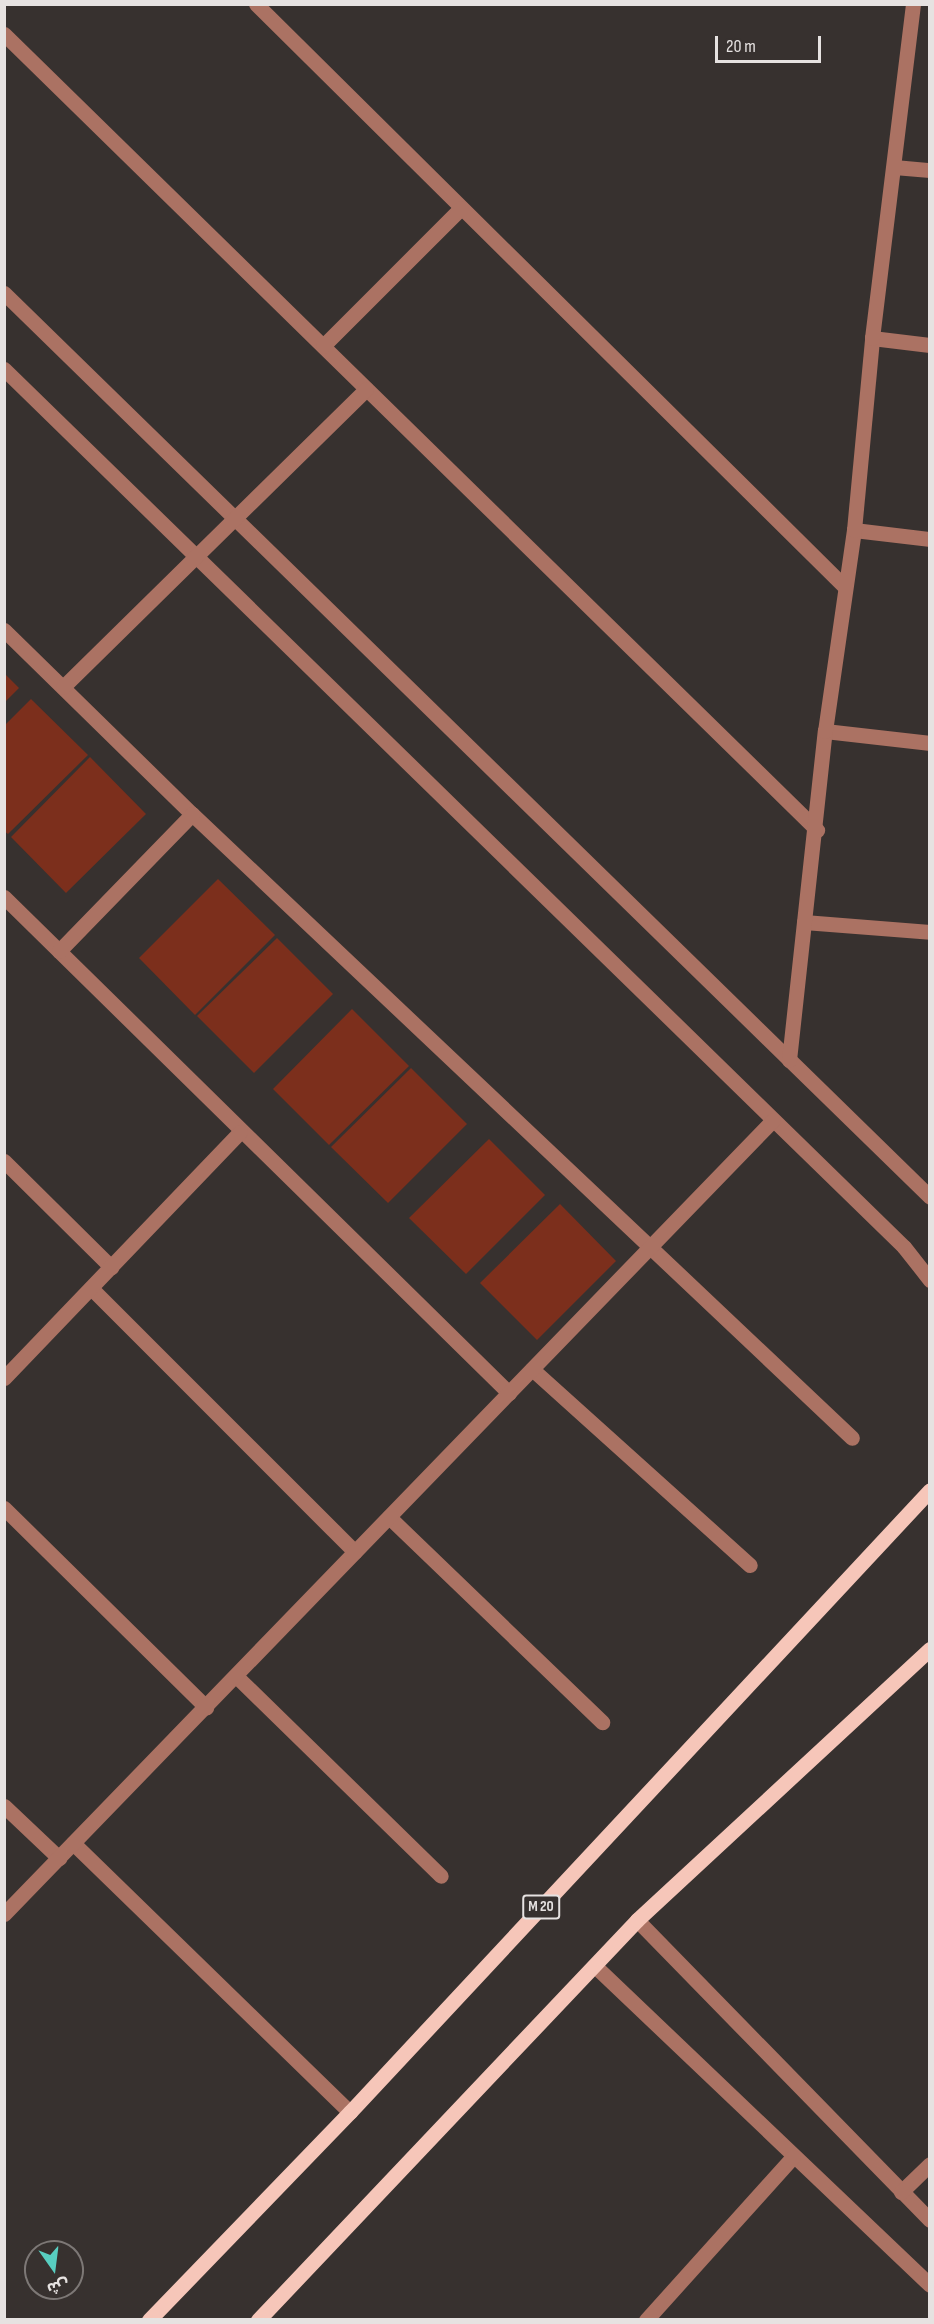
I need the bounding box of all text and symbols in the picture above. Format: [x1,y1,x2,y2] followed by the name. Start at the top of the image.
[718,24,824,62] scale bar
[726,36,756,57] text: 20 m
[522,1895,560,1919] road number: M 20
[24,2240,84,2300] north arrow
[45,2274,71,2298] text: ش

